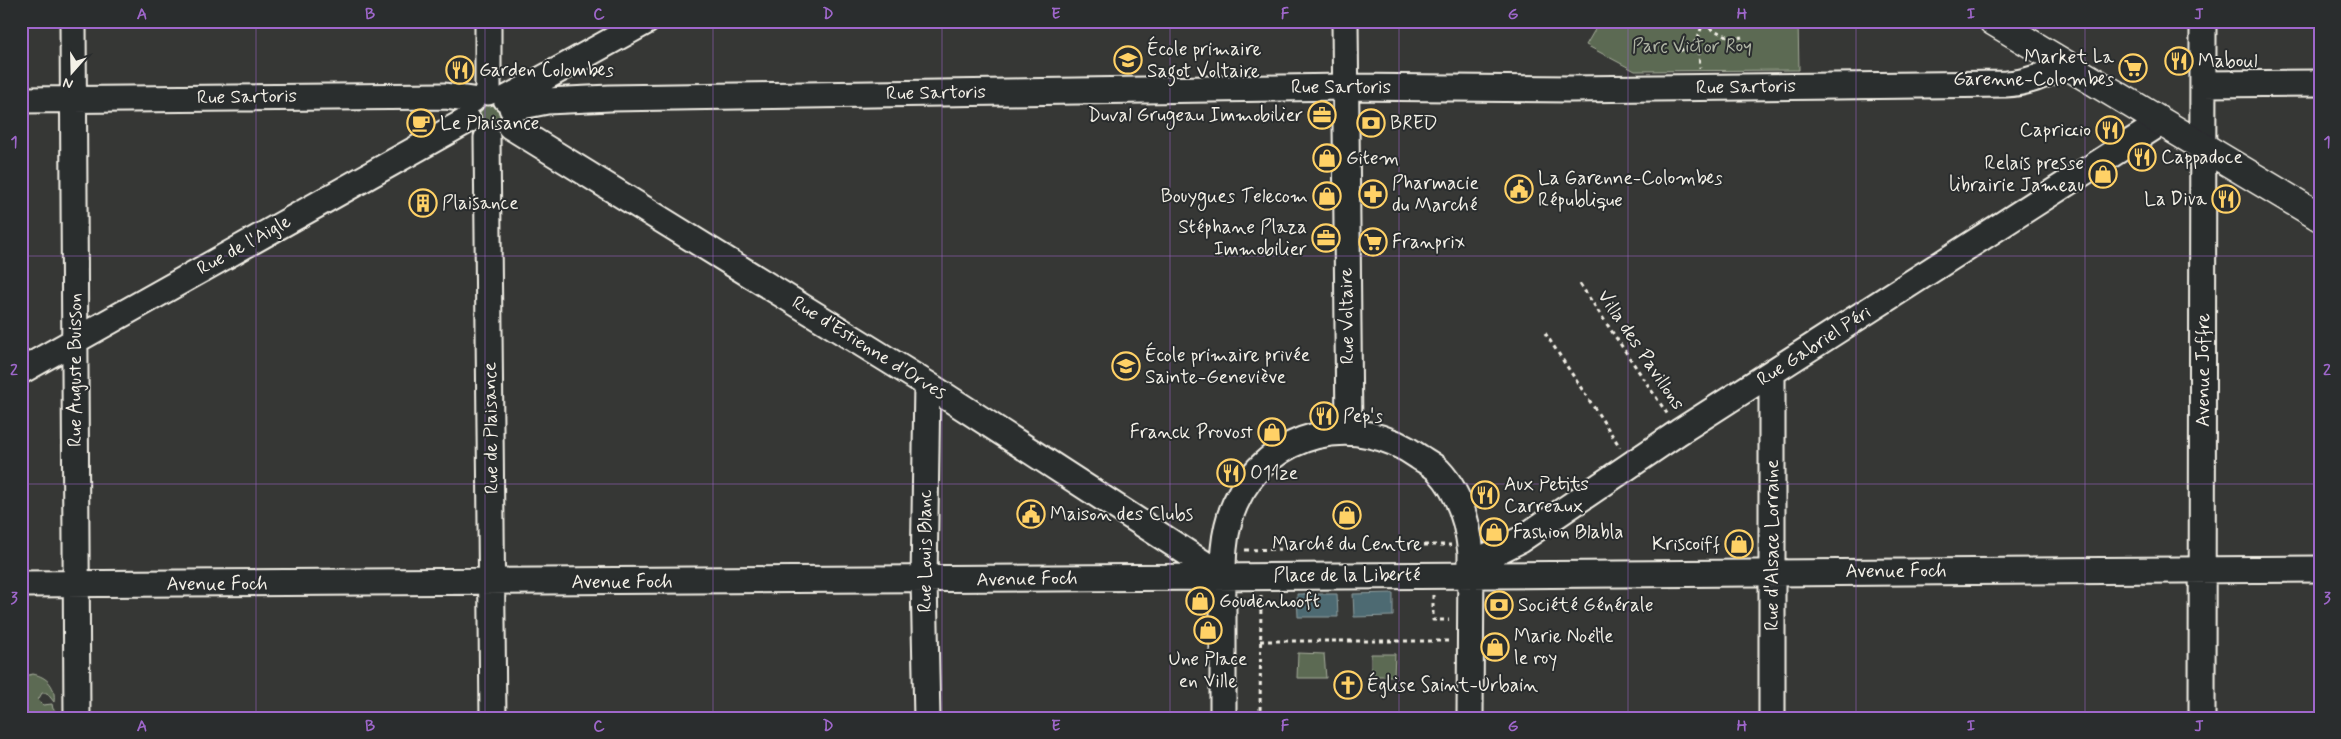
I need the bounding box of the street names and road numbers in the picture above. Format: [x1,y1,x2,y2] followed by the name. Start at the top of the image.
[1696,74,1796,100] street label: Rue Sartoris
[1291,75,1391,100] street label: Rue Sartoris
[886,80,986,106] street label: Rue Sartoris
[197,84,297,110] street label: Rue Sartoris
[193,209,296,282] street label: Rue de l'Aigle
[1334,267,1360,364] street label: Rue Voltaire
[1591,285,1691,415] street label: Villa des Pavillons
[787,290,951,406] street label: Rue d'Estienne d'Orves
[63,293,89,447] street label: Rue Auguste Buisson
[1752,300,1876,392] street label: Rue Gabriel Péri
[2191,313,2216,427] street label: Avenue Joffre
[477,362,505,494] street label: Rue de Plaisance
[1760,459,1785,631] street label: Rue d'Alsace Lorraine
[913,489,938,612] street label: Rue Louis Blanc
[1845,559,1947,584] street label: Avenue Foch
[1274,563,1420,588] street label: Place de la Liberté
[976,566,1078,592] street label: Avenue Foch
[571,570,673,595] street label: Avenue Foch
[166,572,268,597] street label: Avenue Foch

